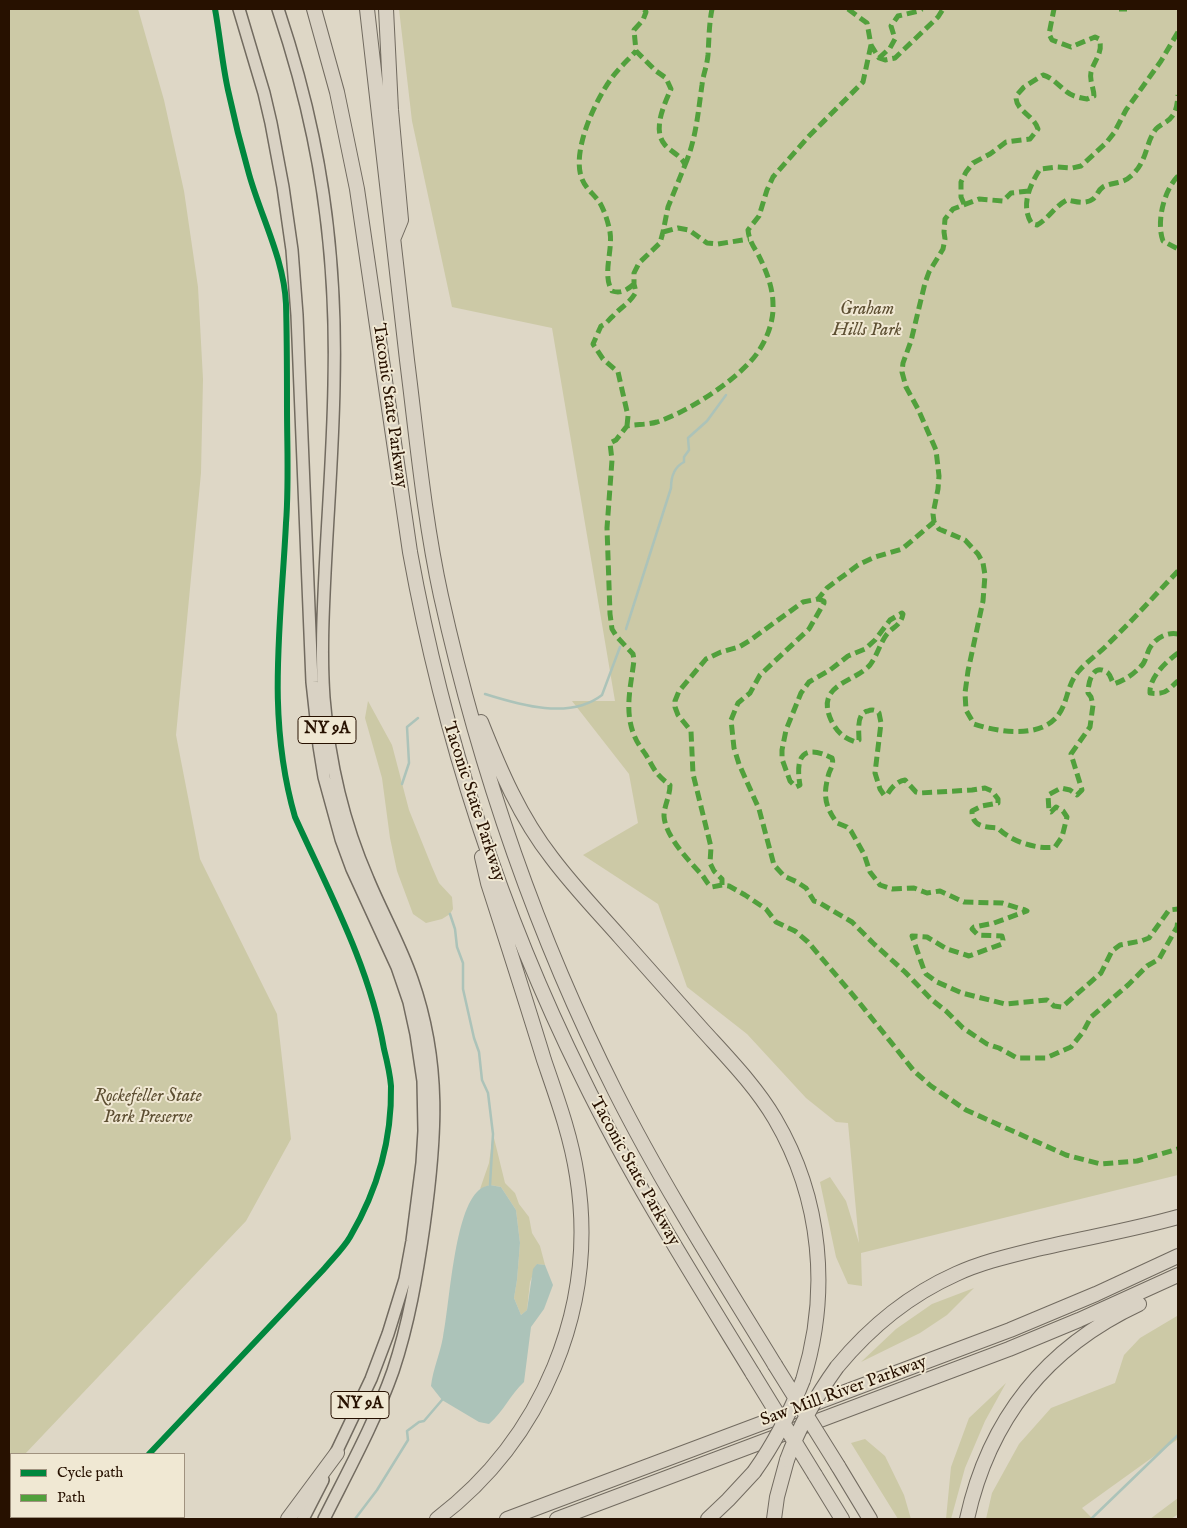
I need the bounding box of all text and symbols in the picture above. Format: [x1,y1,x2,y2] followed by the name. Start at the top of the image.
[833,299,901,342] park label: Graham Hills Park
[367,322,411,490] street label: Taconic State Parkway
[298,716,356,744] road number: NY 9A
[437,719,509,885] street label: Taconic State Parkway
[94,1086,202,1128] park label: Rockefeller State Park Preserve
[584,1094,684,1250] street label: Taconic State Parkway
[758,1352,930,1432] street label: Saw Mill River Parkway
[331,1392,389,1418] road number: NY 9A
[10,1453,185,1518] legend
[57,1463,123,1482] text: Cycle path
[57,1488,85,1507] text: Path

